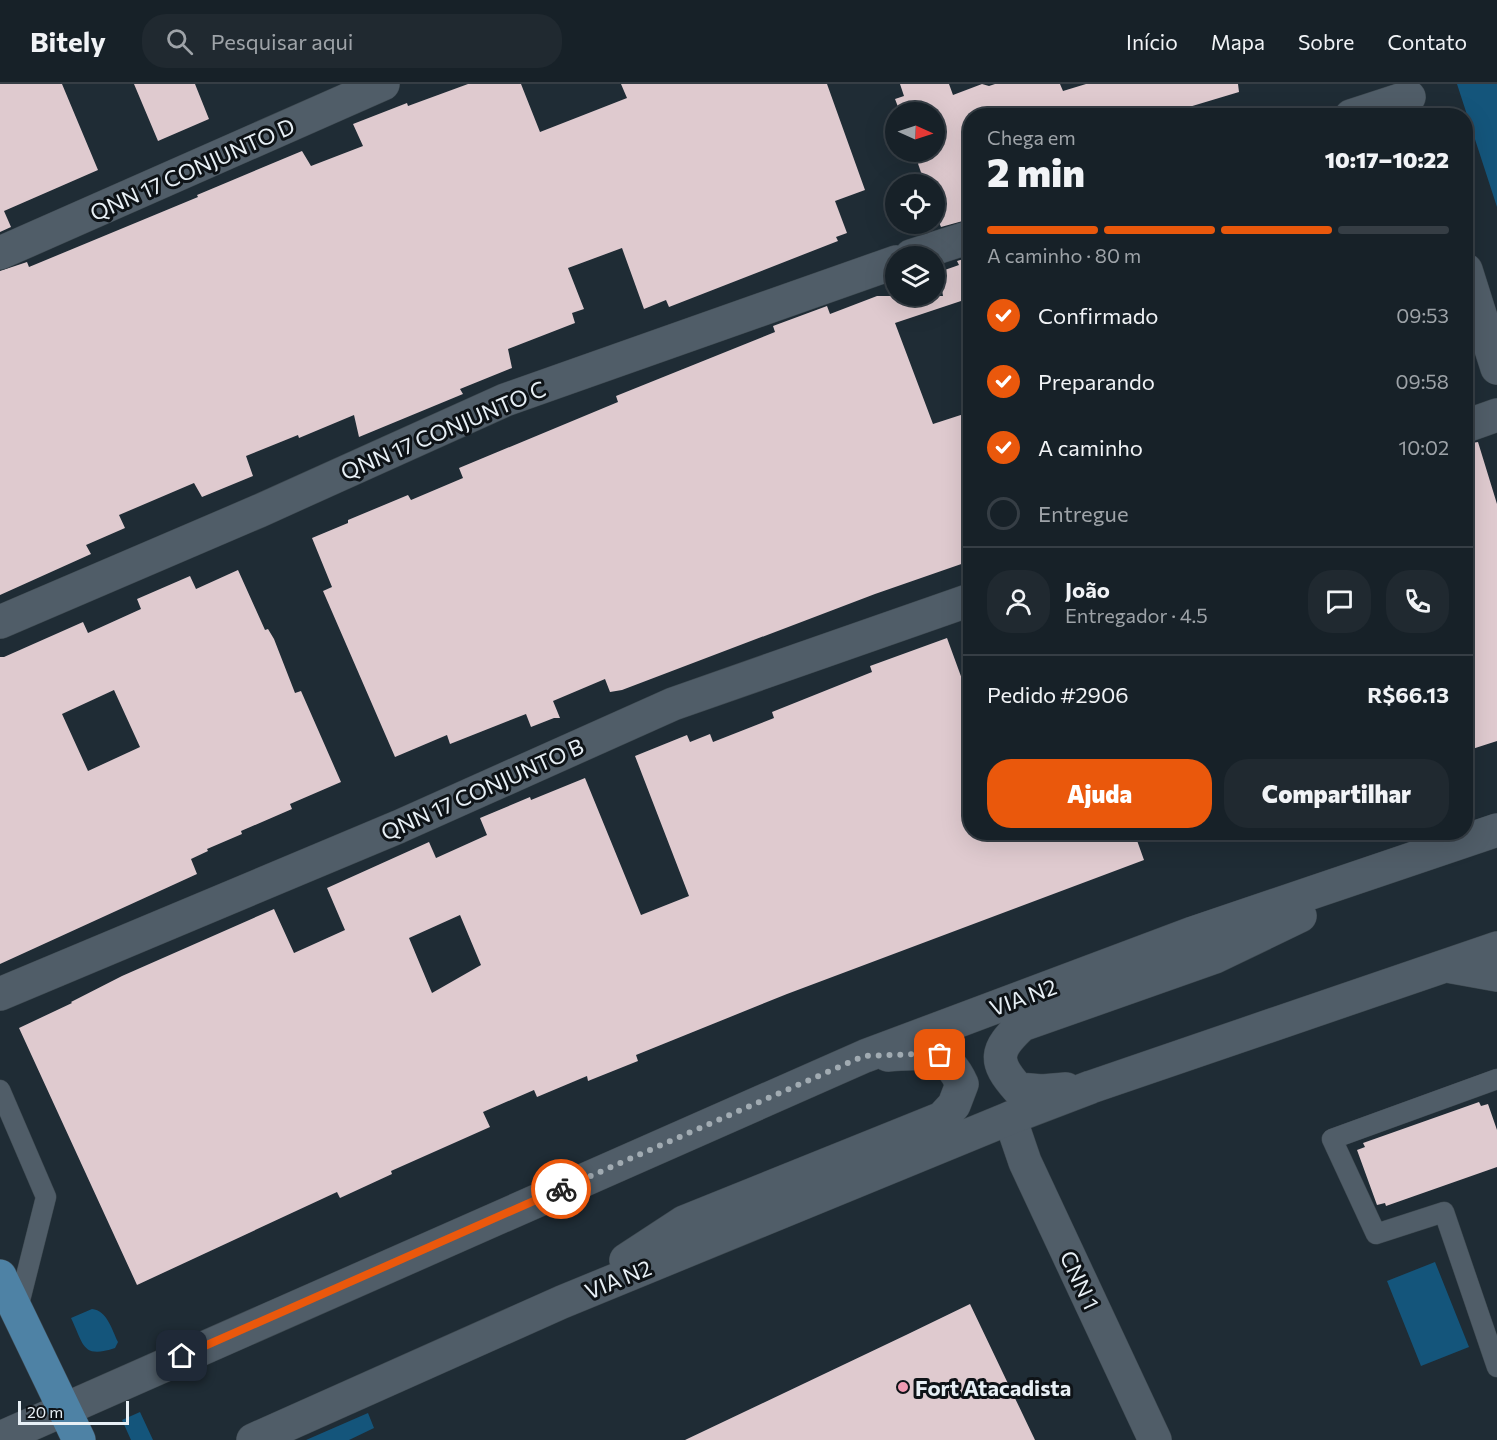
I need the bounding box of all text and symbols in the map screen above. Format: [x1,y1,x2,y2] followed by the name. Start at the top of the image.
[142,14,562,68] search box
[30,24,106,58] text: Bitely
[163,25,196,58] icon: search
[211,28,353,55] text: Pesquisar aqui
[1126,29,1178,54] text: Início
[1211,29,1265,54] text: Mapa
[1298,29,1354,54] text: Sobre
[1387,29,1467,54] text: Contato
[885,102,945,162] north arrow
[885,102,945,306] map controls
[86,112,298,226] street label: QNN 17 CONJUNTO D
[987,125,1076,149] text: Chega em
[1325,146,1449,173] text: 10:17–10:22
[987,147,1085,195] text: 2 min
[885,174,945,234] button: locate
[987,243,1141,267] text: A caminho · 80 m
[885,246,945,306] button: layers
[987,299,1020,332] icon: check
[1038,302,1159,329] text: Confirmado
[1396,303,1449,327] text: 09:53
[987,365,1020,398] icon: check
[1038,368,1155,395] text: Preparando
[1395,369,1449,393] text: 09:58
[336,375,550,485] street label: QNN 17 CONJUNTO C
[987,431,1020,464] icon: check
[1038,434,1143,461] text: A caminho
[1399,435,1449,459] text: 10:02
[1038,500,1129,527] text: Entregue
[987,570,1050,633] button: person
[1308,570,1371,633] button: chat
[1386,570,1449,633] button: phone
[1065,576,1110,603] text: João
[1065,603,1208,627] text: Entregador · 4.5
[987,681,1129,708] text: Pedido #2906
[1367,681,1449,708] text: R$66.13
[376,732,588,846] street label: QNN 17 CONJUNTO B
[987,759,1212,828] button: Ajuda
[1224,759,1449,828] button: Compartilhar
[986,972,1060,1022] street label: VIA N2
[914,1029,965,1080] pin
[923,1038,956,1071] icon: bag
[531,1159,591,1219] courier
[545,1173,578,1206] icon: bike
[1055,1246,1105,1314] street label: CNN 1
[581,1253,655,1305] street label: VIA N2
[156,1330,207,1381] pin
[165,1339,198,1372] icon: home
[915,1374,1071,1401] place label: Fort Atacadista
[896,1380,910,1394] marker: Fort Atacadista
[18,1398,129,1426] scale bar
[27,1402,63,1421] text: 20 m

